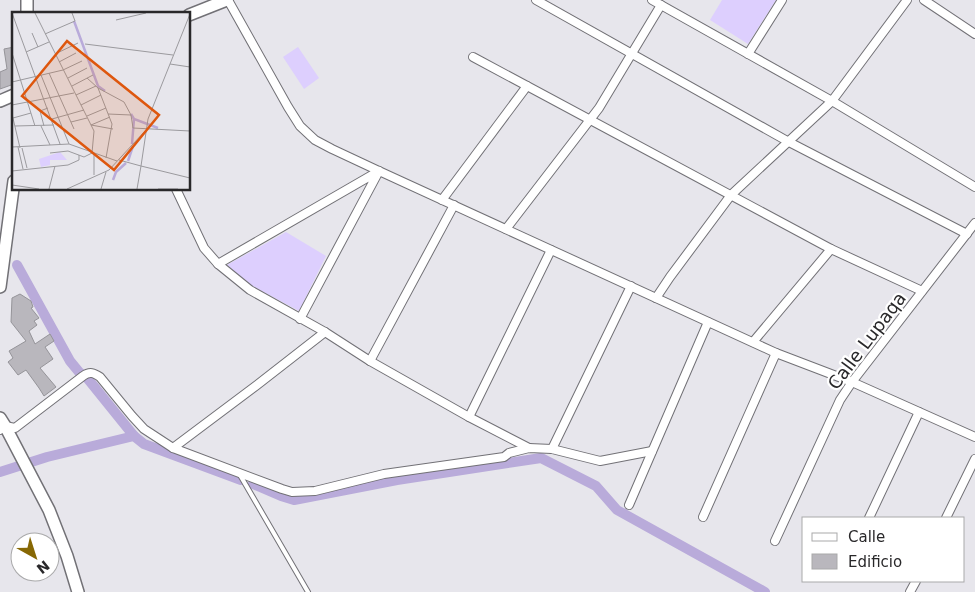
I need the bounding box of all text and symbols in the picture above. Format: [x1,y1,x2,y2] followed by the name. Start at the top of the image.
[12,12,190,190] inset map
[823,288,910,394] street label: Calle Lupaqa
[802,517,965,582] legend
[848,528,885,546] text: Calle
[10,532,60,582] north arrow
[848,553,902,571] text: Edificio
[34,557,53,577] text: N

